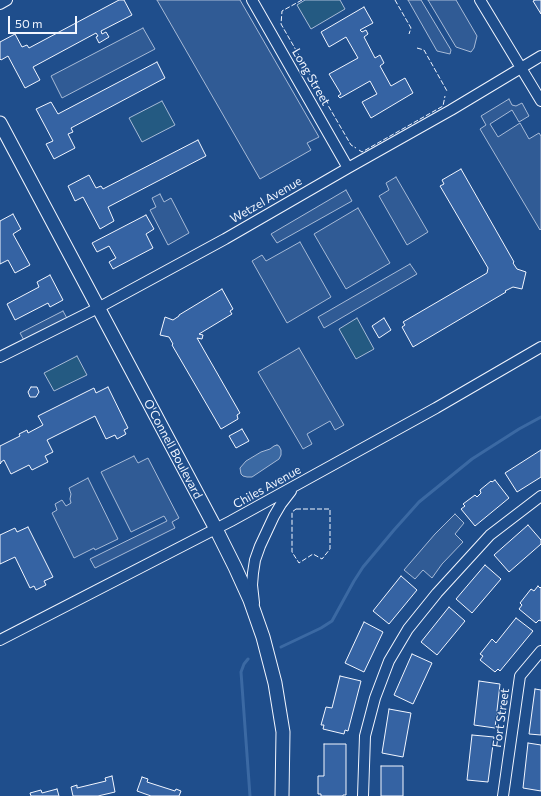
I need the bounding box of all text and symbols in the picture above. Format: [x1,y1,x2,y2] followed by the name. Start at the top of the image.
[10,8,79,34] scale bar
[15,16,43,30] text: 50 m
[289,46,333,108] street label: Long Street
[228,174,304,226] street label: Wetzel Avenue
[141,397,205,501] street label: O'Connell Boulevard
[231,462,303,512] street label: Chiles Avenue
[490,687,512,749] street label: Fort Street

